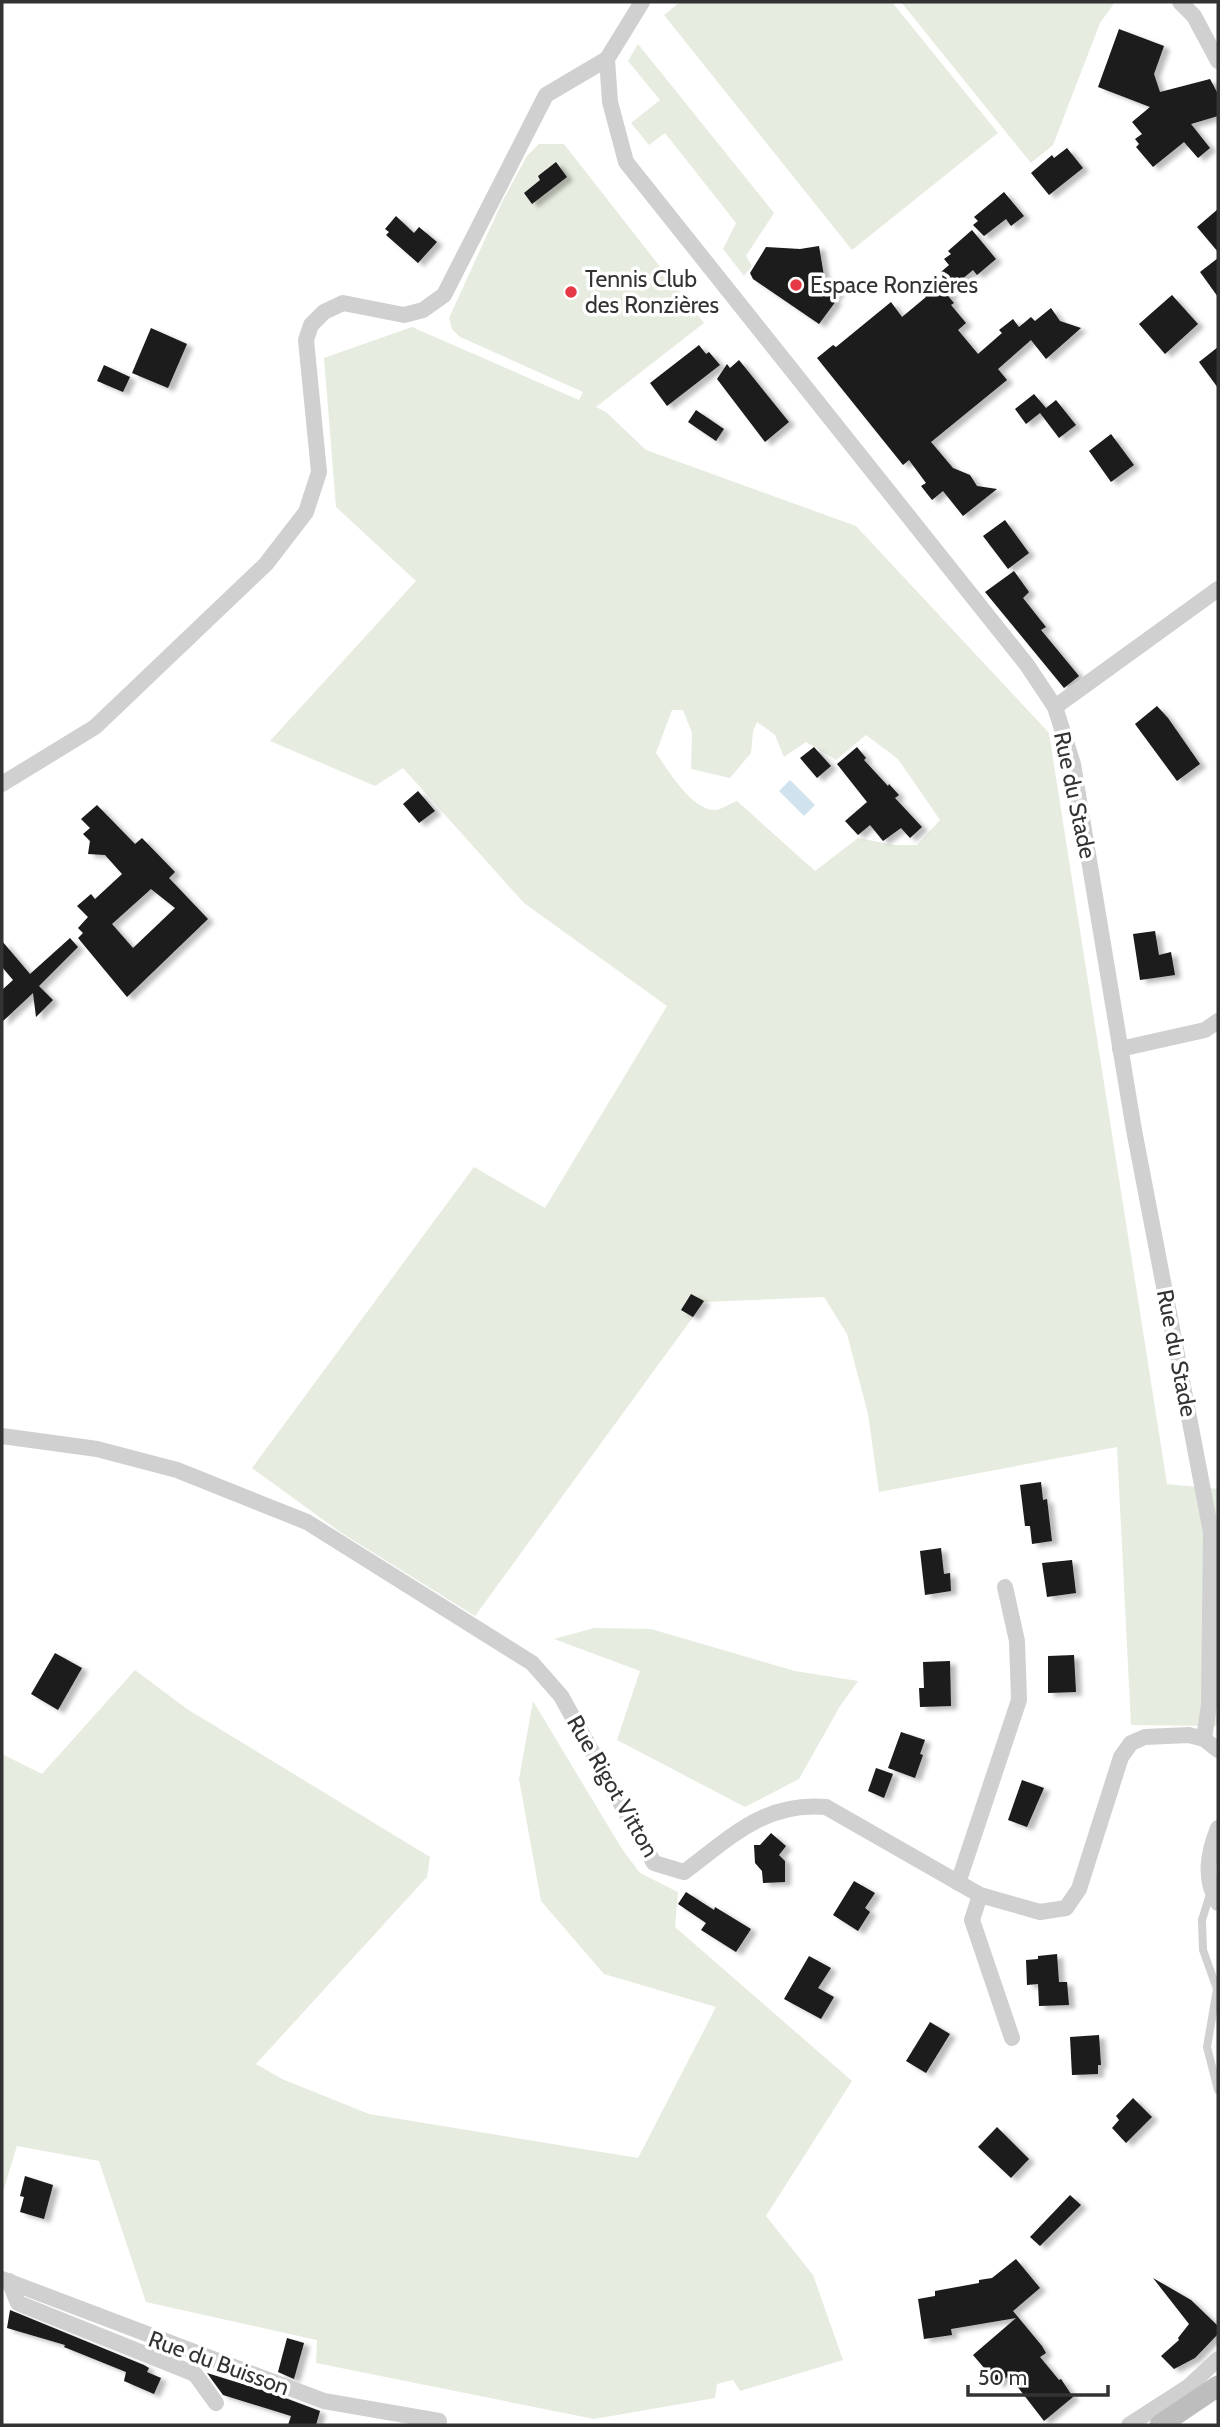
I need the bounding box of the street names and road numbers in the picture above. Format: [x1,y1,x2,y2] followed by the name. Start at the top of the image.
[1048,729,1102,861] street label: Rue du Stade
[1151,1287,1203,1419] street label: Rue du Stade
[561,1710,665,1862] street label: Rue Rigot Vitton
[145,2325,293,2401] street label: Rue du Buisson

